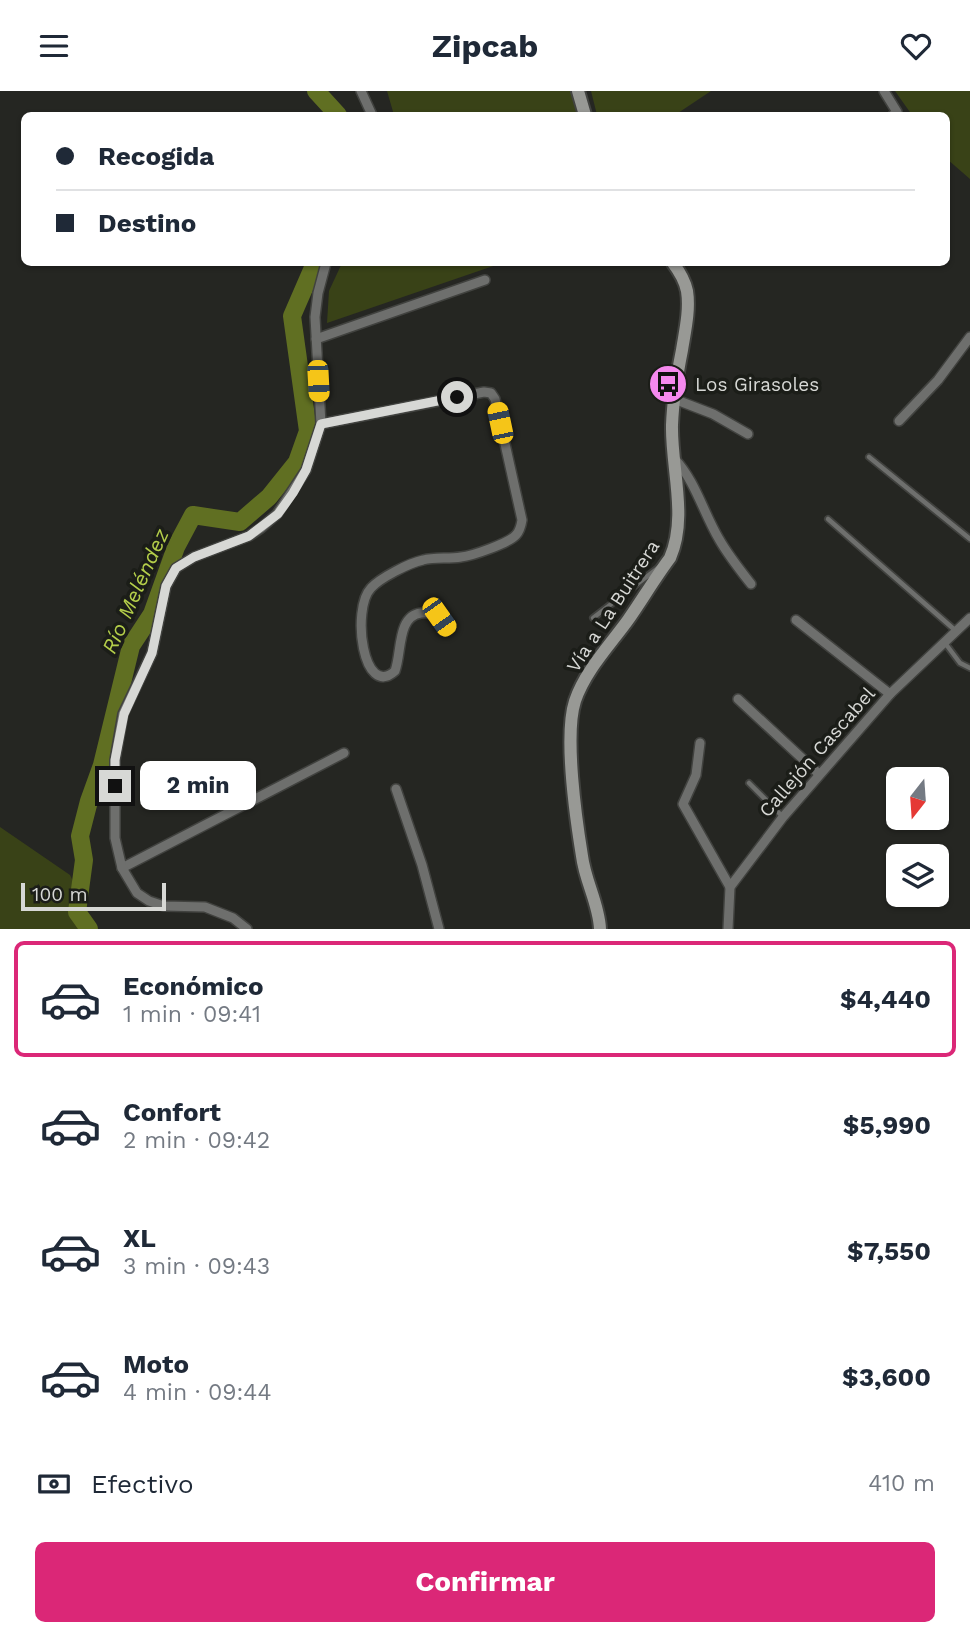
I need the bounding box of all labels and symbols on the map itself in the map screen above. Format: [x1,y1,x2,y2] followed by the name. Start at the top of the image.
[307,359,330,403] car
[647,363,689,405] bus stop icon: Los Girasoles
[695,373,819,396] place label: Los Girasoles
[441,381,473,413] route start
[486,400,515,446] car
[96,524,174,657] water label: Río Meléndez
[562,535,664,676] street label: Vía a La Buitrera
[419,594,460,640] car
[754,682,880,822] street label: Callejón Cascabel
[140,761,255,811] callout: 2 min
[886,767,948,829] north arrow
[99,770,131,802] route end
[21,880,166,912] scale bar

